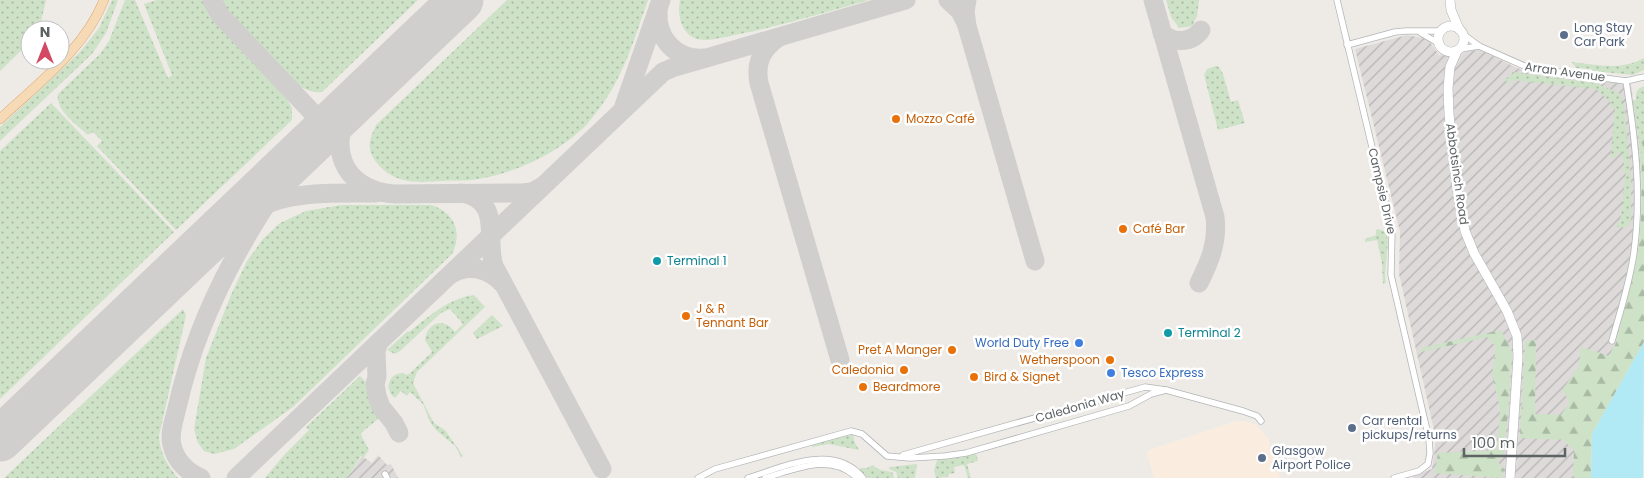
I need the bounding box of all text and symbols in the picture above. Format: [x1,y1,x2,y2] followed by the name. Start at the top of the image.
[1574,19,1632,50] place label: Long Stay Car Park
[20,20,70,70] north arrow
[40,22,50,42] text: N
[1558,29,1570,41] marker: Long Stay Car Park
[1524,57,1606,86] street label: Arran Avenue
[906,110,975,127] place label: Mozzo Café
[890,113,902,125] marker: Mozzo Café
[1442,122,1473,226] street label: Abbotsinch Road
[1364,146,1401,236] street label: Campsie Drive
[1133,220,1185,237] place label: Café Bar
[1117,223,1129,235] marker: Café Bar
[667,252,727,269] place label: Terminal 1
[651,255,663,267] marker: Terminal 1
[696,300,769,331] place label: J & R Tennant Bar
[680,310,692,322] marker: J & R Tennant Bar
[1178,324,1241,341] place label: Terminal 2
[1162,327,1174,339] marker: Terminal 2
[975,334,1069,351] place label: World Duty Free
[1073,337,1085,349] marker: World Duty Free
[858,341,943,358] place label: Pret A Manger
[946,344,958,356] marker: Pret A Manger
[1019,351,1100,368] place label: Wetherspoon
[1104,354,1116,366] marker: Wetherspoon
[832,361,894,378] place label: Caledonia
[898,364,910,376] marker: Caledonia
[1121,364,1204,381] place label: Tesco Express
[1105,367,1117,379] marker: Tesco Express
[984,368,1060,385] place label: Bird & Signet
[968,371,980,383] marker: Bird & Signet
[873,378,940,395] place label: Beardmore
[857,381,869,393] marker: Beardmore
[1033,385,1127,426] street label: Caledonia Way
[1362,412,1457,443] place label: Car rental pickups/returns
[1346,422,1358,434] marker: Car rental pickups/returns
[1464,426,1565,458] scale bar
[1472,432,1515,453] text: 100 m
[1272,442,1351,473] place label: Glasgow Airport Police
[1256,452,1268,464] marker: Glasgow Airport Police

